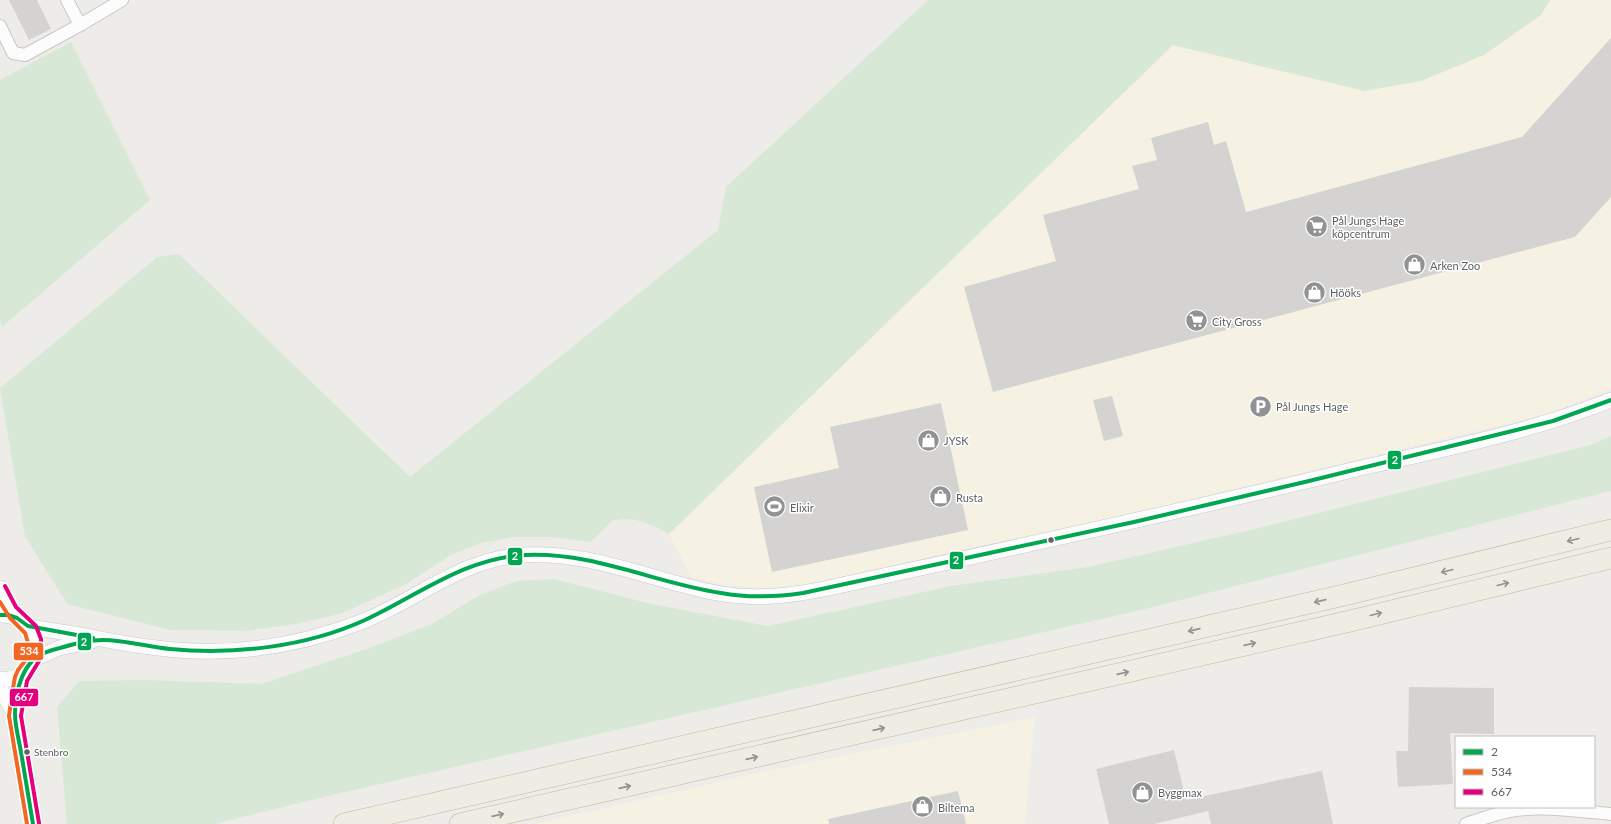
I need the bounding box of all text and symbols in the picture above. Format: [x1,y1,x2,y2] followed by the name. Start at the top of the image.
[1303,213,1329,239] supermarket icon: Pål Jungs Hage köpcentrum
[1332,214,1404,240] place label: Pål Jungs Hage köpcentrum
[1402,252,1428,278] shop icon: Arken Zoo
[1430,259,1480,272] place label: Arken Zoo
[1301,279,1327,305] shop icon: Hööks
[1330,286,1361,299] place label: Hööks
[1183,308,1209,334] supermarket icon: City Gross
[1212,315,1262,328] place label: City Gross
[1247,393,1273,419] parking icon: Pål Jungs Hage
[1276,400,1348,413] place label: Pål Jungs Hage
[915,427,941,453] shop icon: JYSK
[944,434,969,447] place label: JYSK
[1387,450,1402,470] line badge: 2
[1392,453,1398,466] text: 2
[928,484,954,510] shop icon: Rusta
[956,491,983,504] place label: Rusta
[762,494,788,520] sports icon: Elixir
[790,501,814,514] place label: Elixir
[1046,535,1056,545] unlabelled marker
[1567,537,1580,544] one-way arrow
[507,547,523,566] line badge: 2
[512,549,518,562] text: 2
[949,551,964,570] line badge: 2
[953,553,959,566] text: 2
[1441,567,1454,575] one-way arrow
[1496,579,1509,587] one-way arrow
[1314,598,1327,605] one-way arrow
[1370,610,1383,618] one-way arrow
[1188,627,1201,634] one-way arrow
[77,632,92,651] line badge: 2
[81,635,87,648] text: 2
[1243,639,1256,647] one-way arrow
[13,642,44,661] line badge: 534
[19,644,39,657] text: 534
[1116,668,1129,676] one-way arrow
[9,688,39,707] line badge: 667
[14,690,34,703] text: 667
[872,724,885,732] one-way arrow
[1455,736,1595,808] legend
[1491,744,1498,759] text: 2
[34,746,69,758] place label: Stenbro
[22,747,32,757] marker: Stenbro
[745,753,758,761] one-way arrow
[1491,764,1512,779] text: 534
[1130,779,1156,805] shop icon: Byggmax
[618,782,631,790] one-way arrow
[1491,784,1512,799] text: 667
[1158,786,1202,799] place label: Byggmax
[909,794,935,820] shop icon: Biltema
[938,801,974,814] place label: Biltema
[492,811,505,819] one-way arrow

